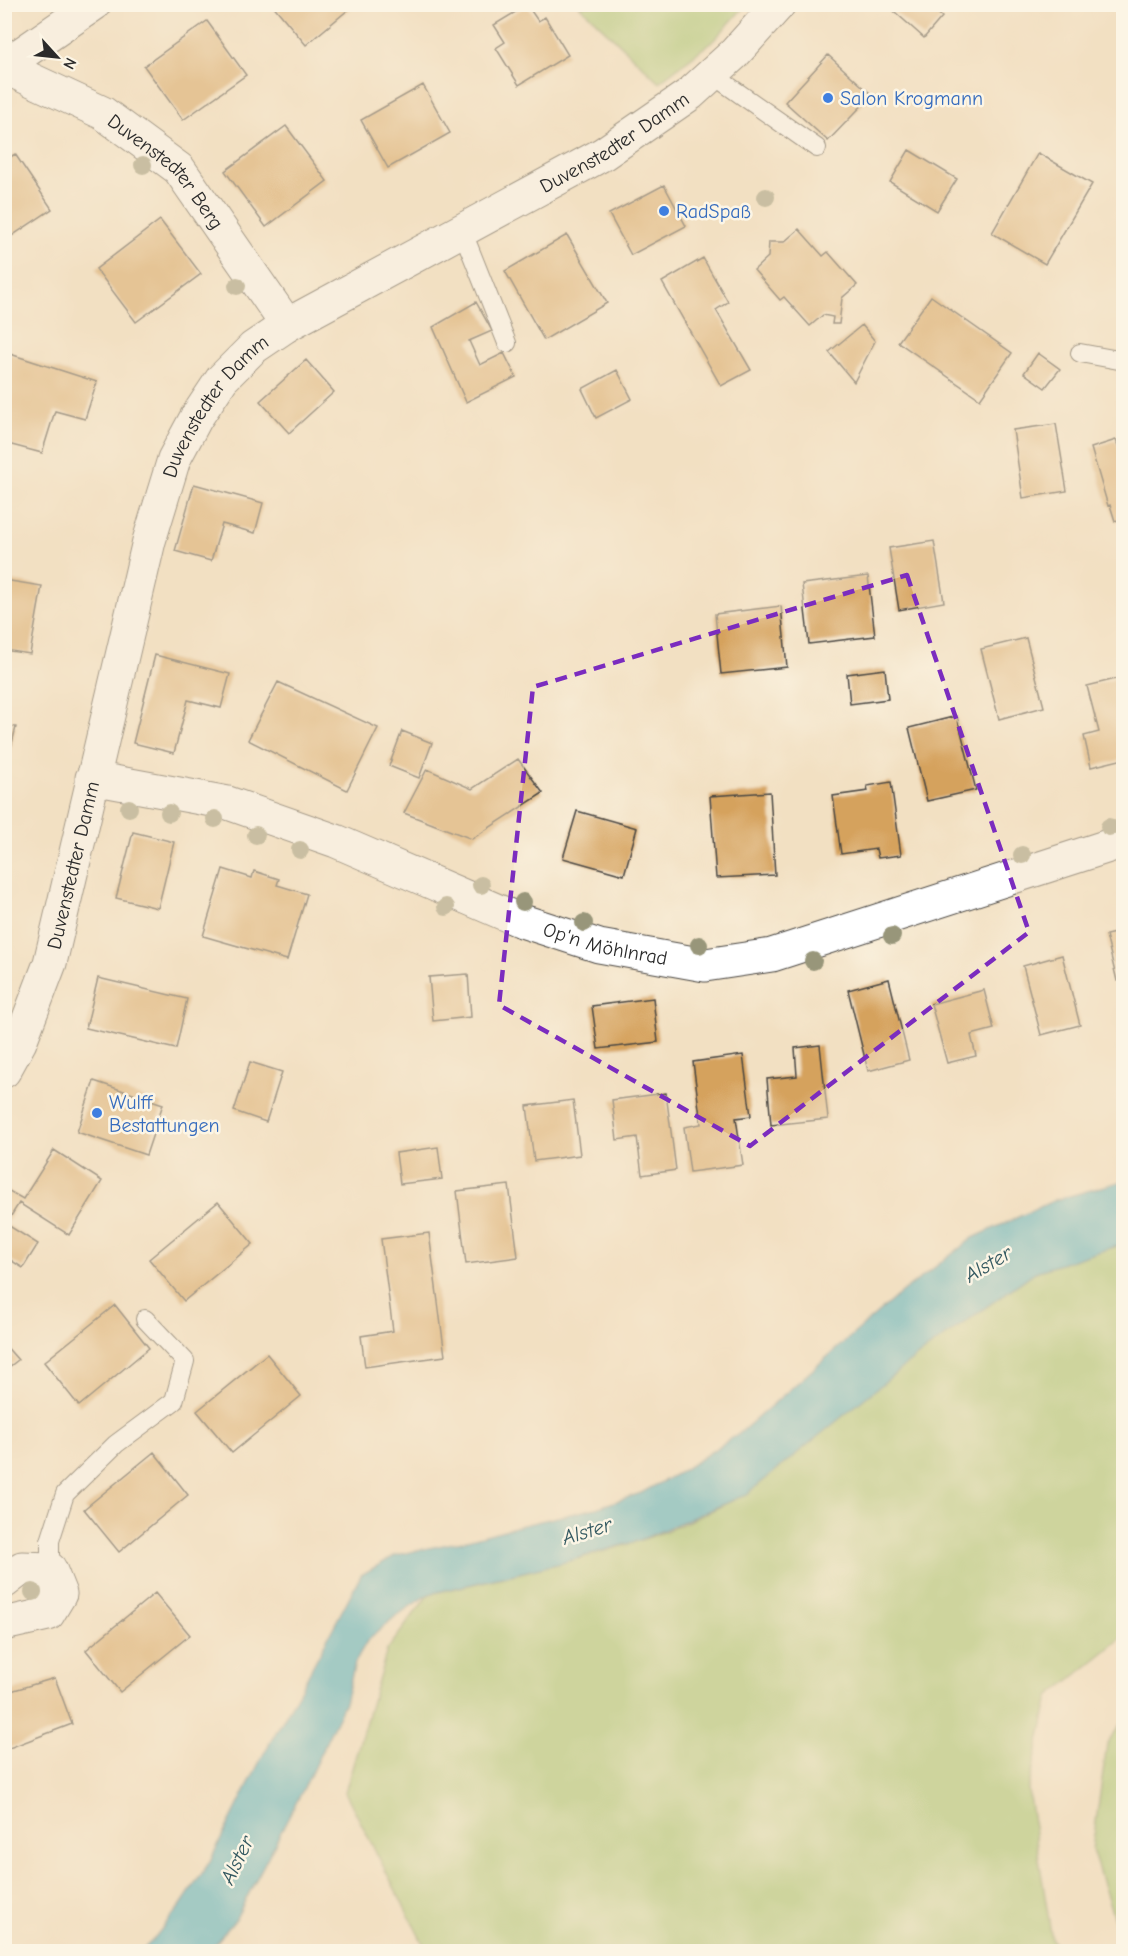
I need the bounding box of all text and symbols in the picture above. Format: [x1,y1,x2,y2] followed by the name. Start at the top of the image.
[27,27,87,87] north arrow
[59,55,80,72] text: N
[536,87,693,198] street label: Duvenstedter Damm
[840,87,983,110] place label: Salon Krogmann
[821,91,835,105] marker: Salon Krogmann
[103,109,229,234] street label: Duvenstedter Berg
[676,200,751,223] place label: RadSpaß
[657,204,671,218] marker: RadSpaß
[158,330,273,480] street label: Duvenstedter Damm
[42,779,104,952] street label: Duvenstedter Damm
[540,917,669,970] street label: Op'n Möhlnrad
[109,1091,220,1137] place label: Wulff Bestattungen
[90,1106,104,1120] marker: Wulff Bestattungen
[959,1240,1017,1288] water label: Alster
[558,1512,616,1550] water label: Alster
[215,1830,260,1889] water label: Alster

